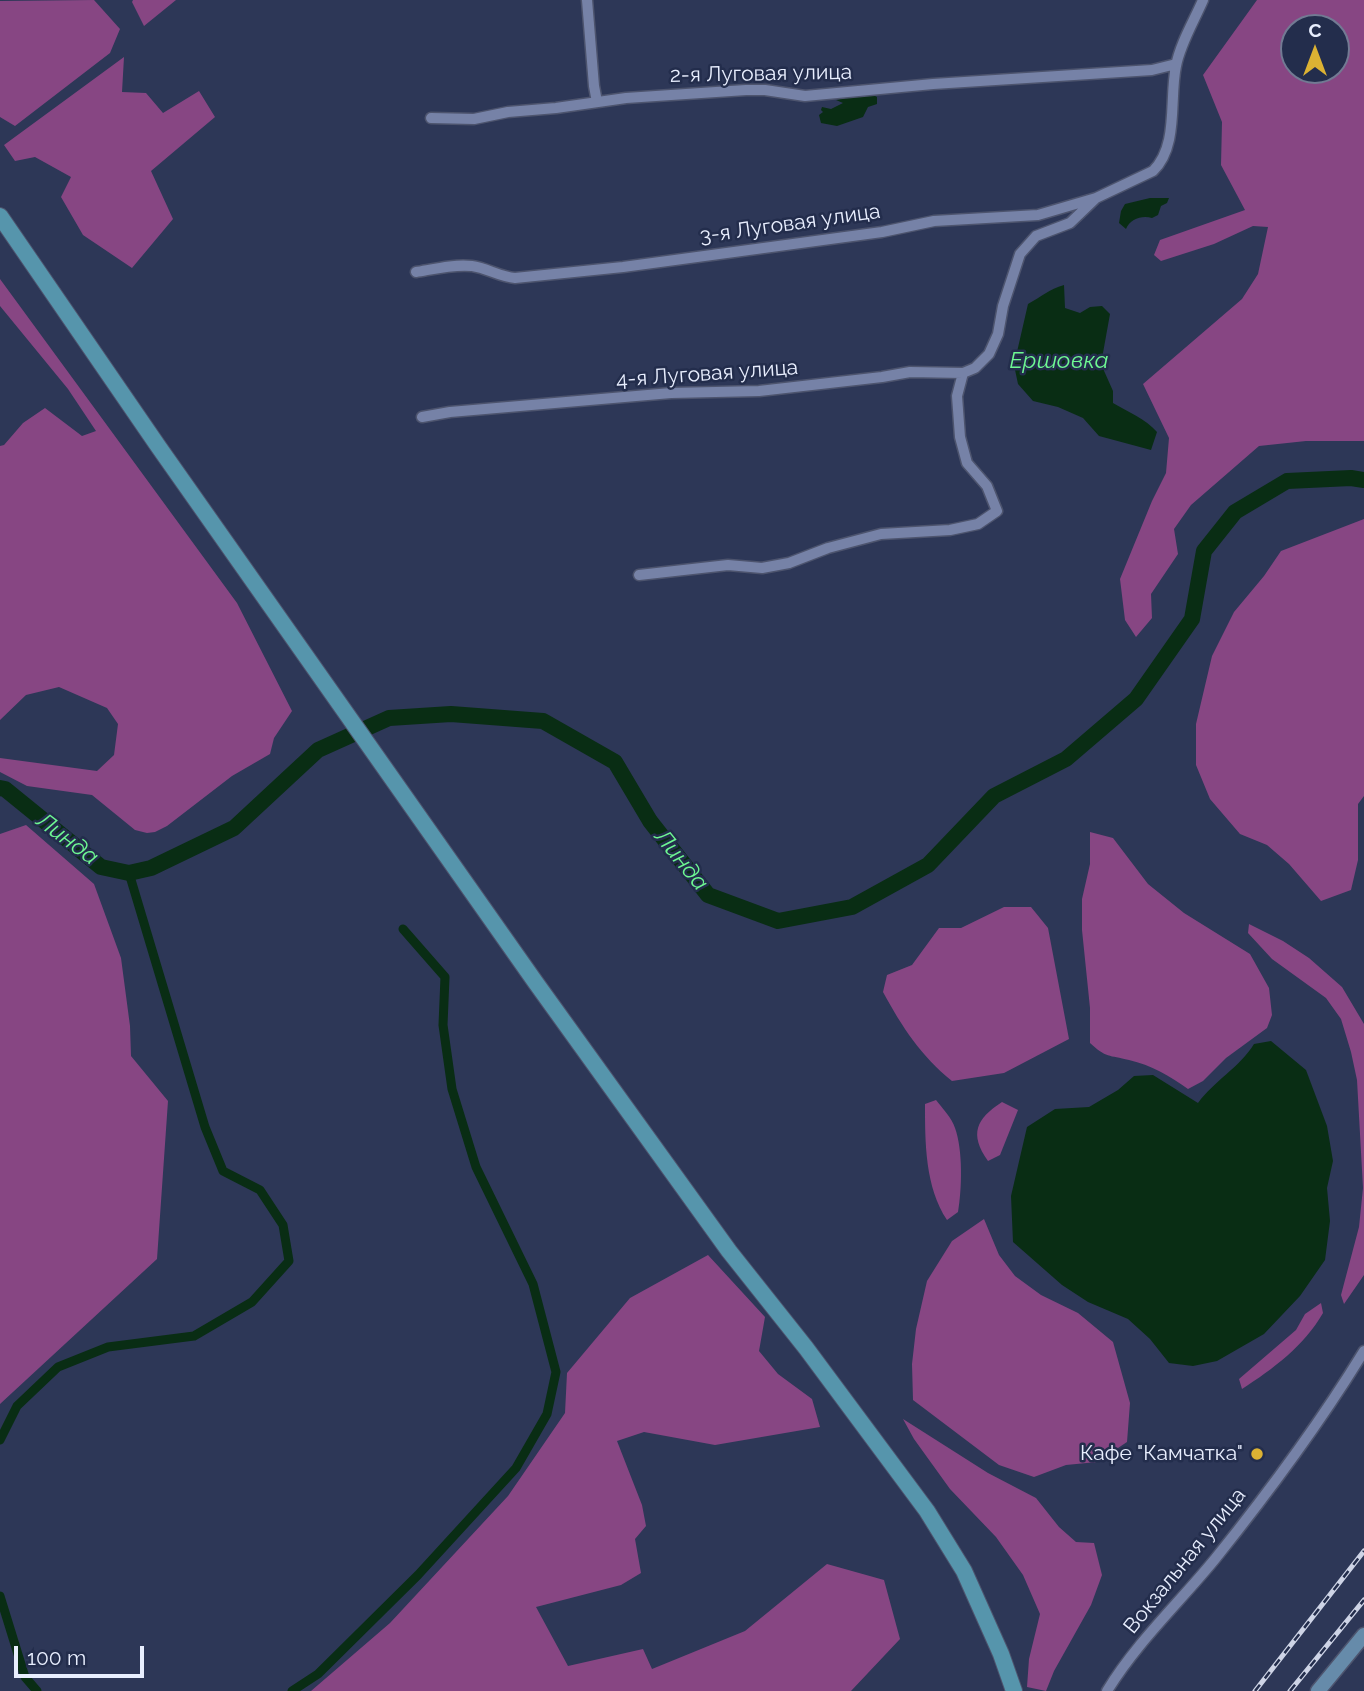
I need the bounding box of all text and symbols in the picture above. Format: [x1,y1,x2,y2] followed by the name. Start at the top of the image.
[1280,14,1350,84] north arrow
[1308,19,1322,41] text: С
[670,60,852,88] street label: 2-я Луговая улица
[698,199,882,249] street label: 3-я Луговая улица
[1009,347,1109,375] water label: Ершовка
[615,355,799,393] street label: 4-я Луговая улица
[30,807,104,871] water label: Линда
[648,824,714,896] water label: Линда
[1080,1441,1243,1467] place label: Кафе "Камчатка"
[1249,1446,1265,1462] marker: Кафе "Камчатка"
[1119,1483,1251,1639] street label: Вокзальная улица
[18,1632,147,1676] scale bar
[27,1645,86,1670] text: 100 m

